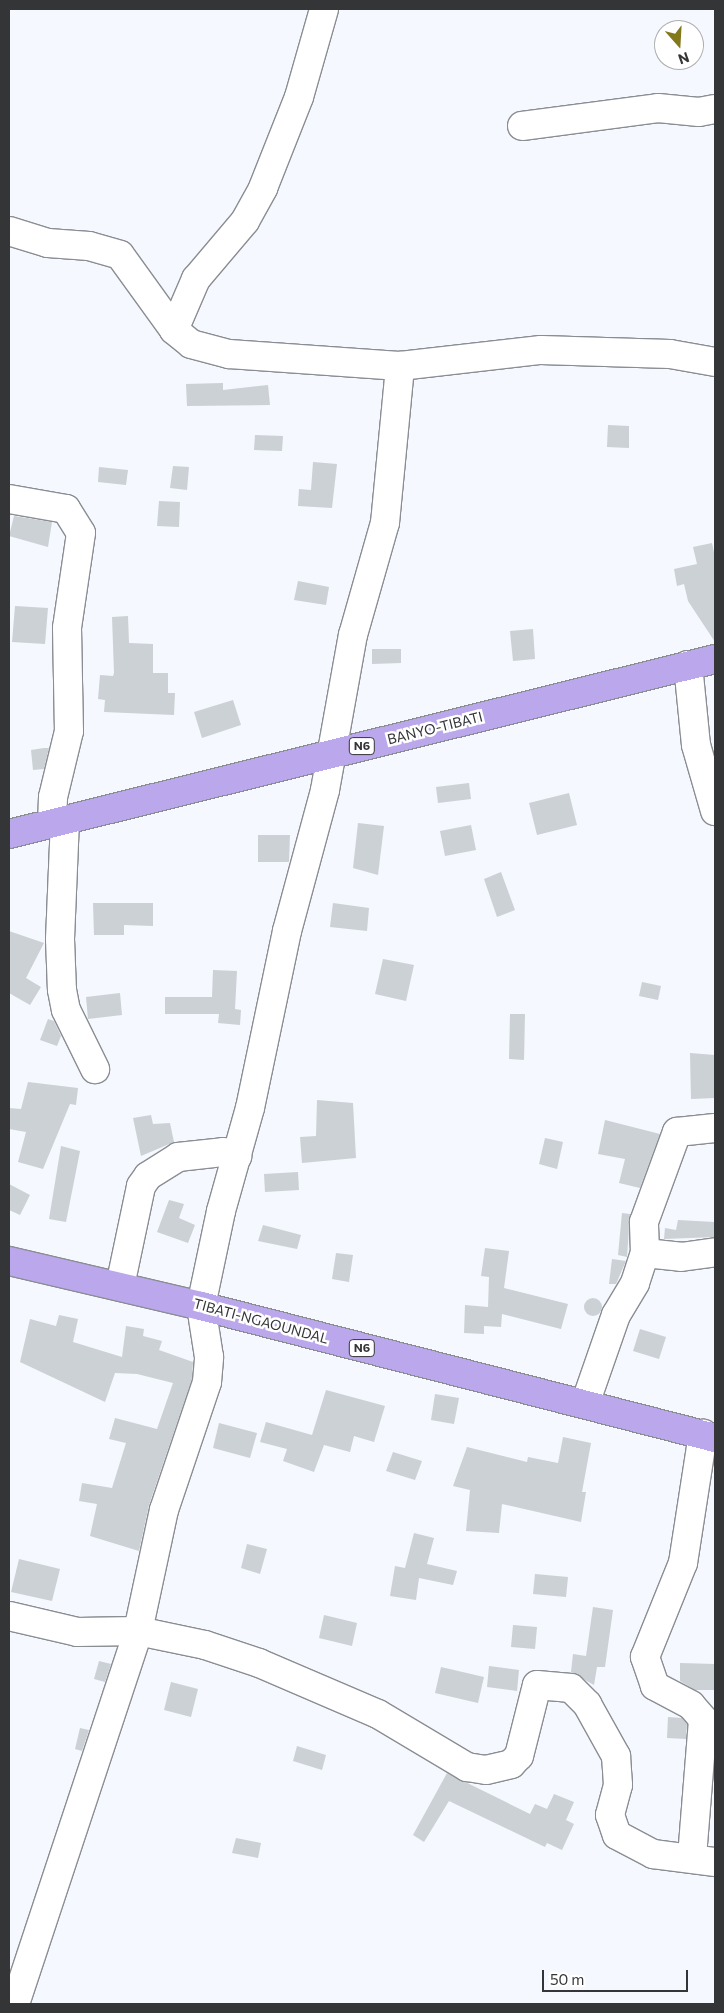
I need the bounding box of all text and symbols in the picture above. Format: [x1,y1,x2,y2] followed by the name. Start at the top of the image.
[654,20,704,70] north arrow
[676,49,691,68] text: N
[386,708,484,748] street label: BANYO-TIBATI
[348,736,376,756] road number: N6
[192,1295,330,1347] street label: TIBATI-NGAOUNDAL
[348,1339,376,1358] road number: N6
[544,1960,690,1992] scale bar
[550,1970,584,1988] text: 50 m

